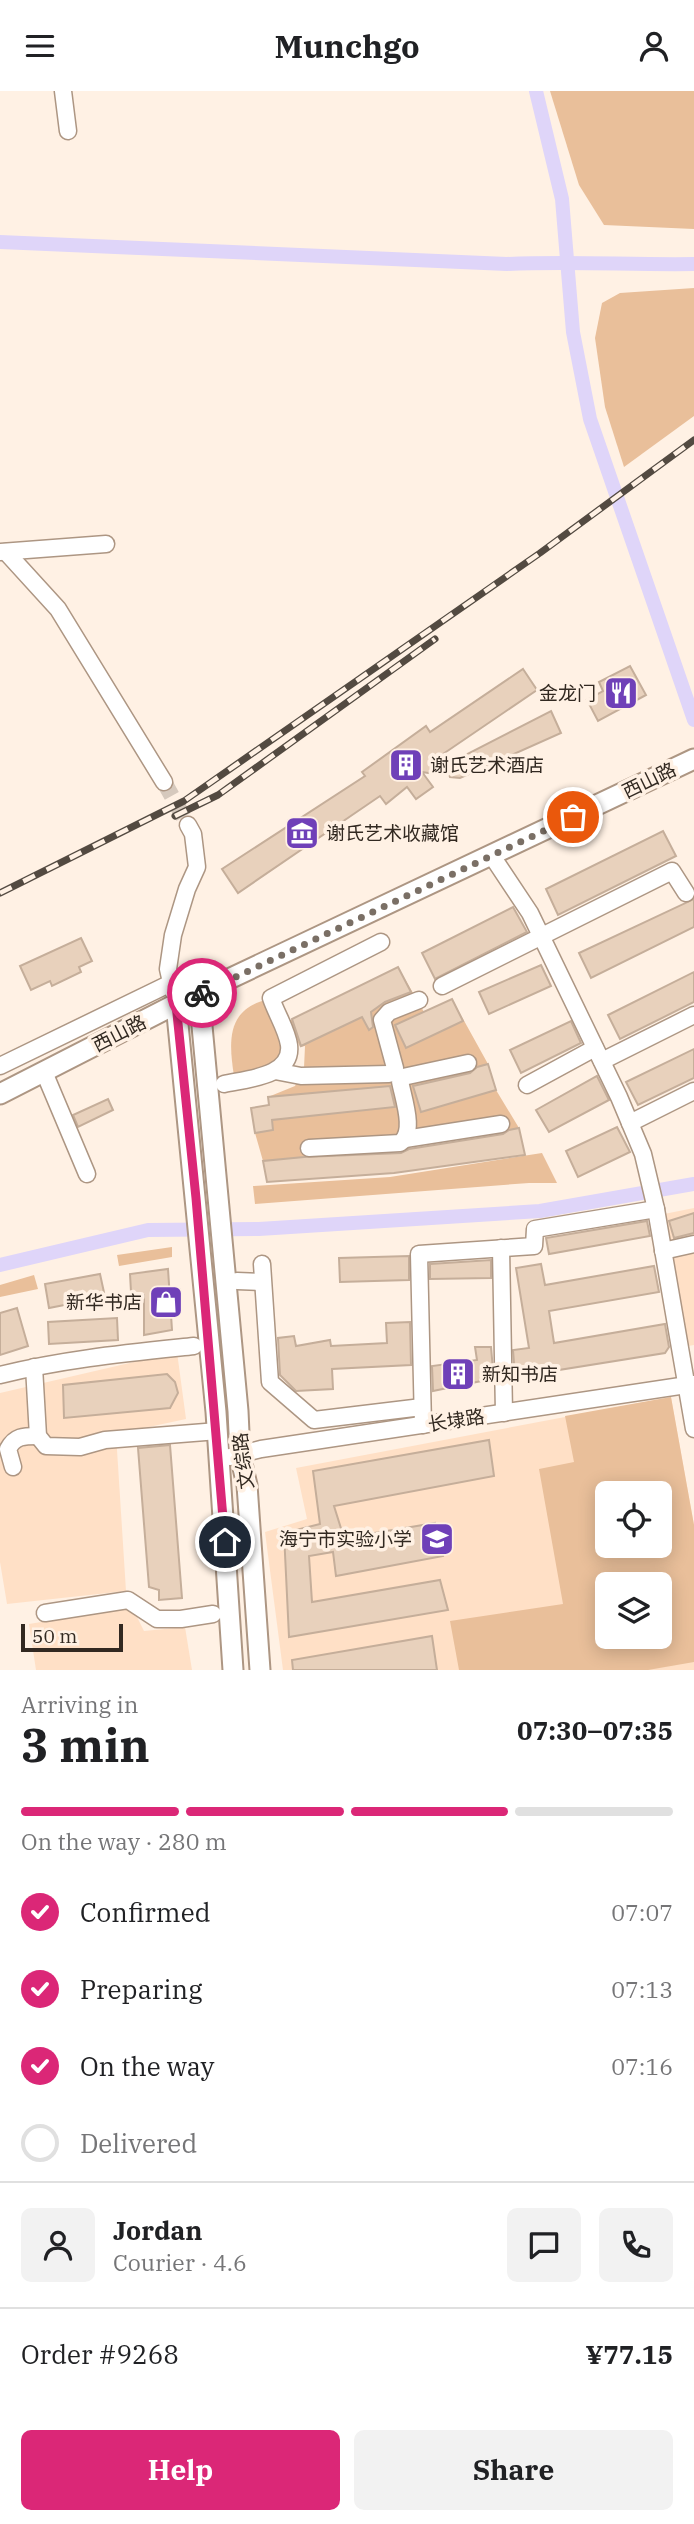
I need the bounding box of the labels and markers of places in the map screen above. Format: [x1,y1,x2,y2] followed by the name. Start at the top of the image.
[602,674,640,712] restaurant icon: 金龙门
[539,681,596,705] place label: 金龙门
[387,746,425,784] building icon: 谢氏艺术酒店
[430,753,544,777] place label: 谢氏艺术酒店
[543,787,603,847] pin
[283,814,321,852] museum icon: 谢氏艺术收藏馆
[326,821,459,845] place label: 谢氏艺术收藏馆
[147,1283,185,1321] shop icon: 新华书店
[66,1290,142,1314] place label: 新华书店
[439,1355,477,1393] building icon: 新知书店
[482,1362,558,1386] place label: 新知书店
[195,1512,255,1572] pin
[418,1520,456,1558] school or university icon: 海宁市实验小学
[279,1527,412,1551] place label: 海宁市实验小学

